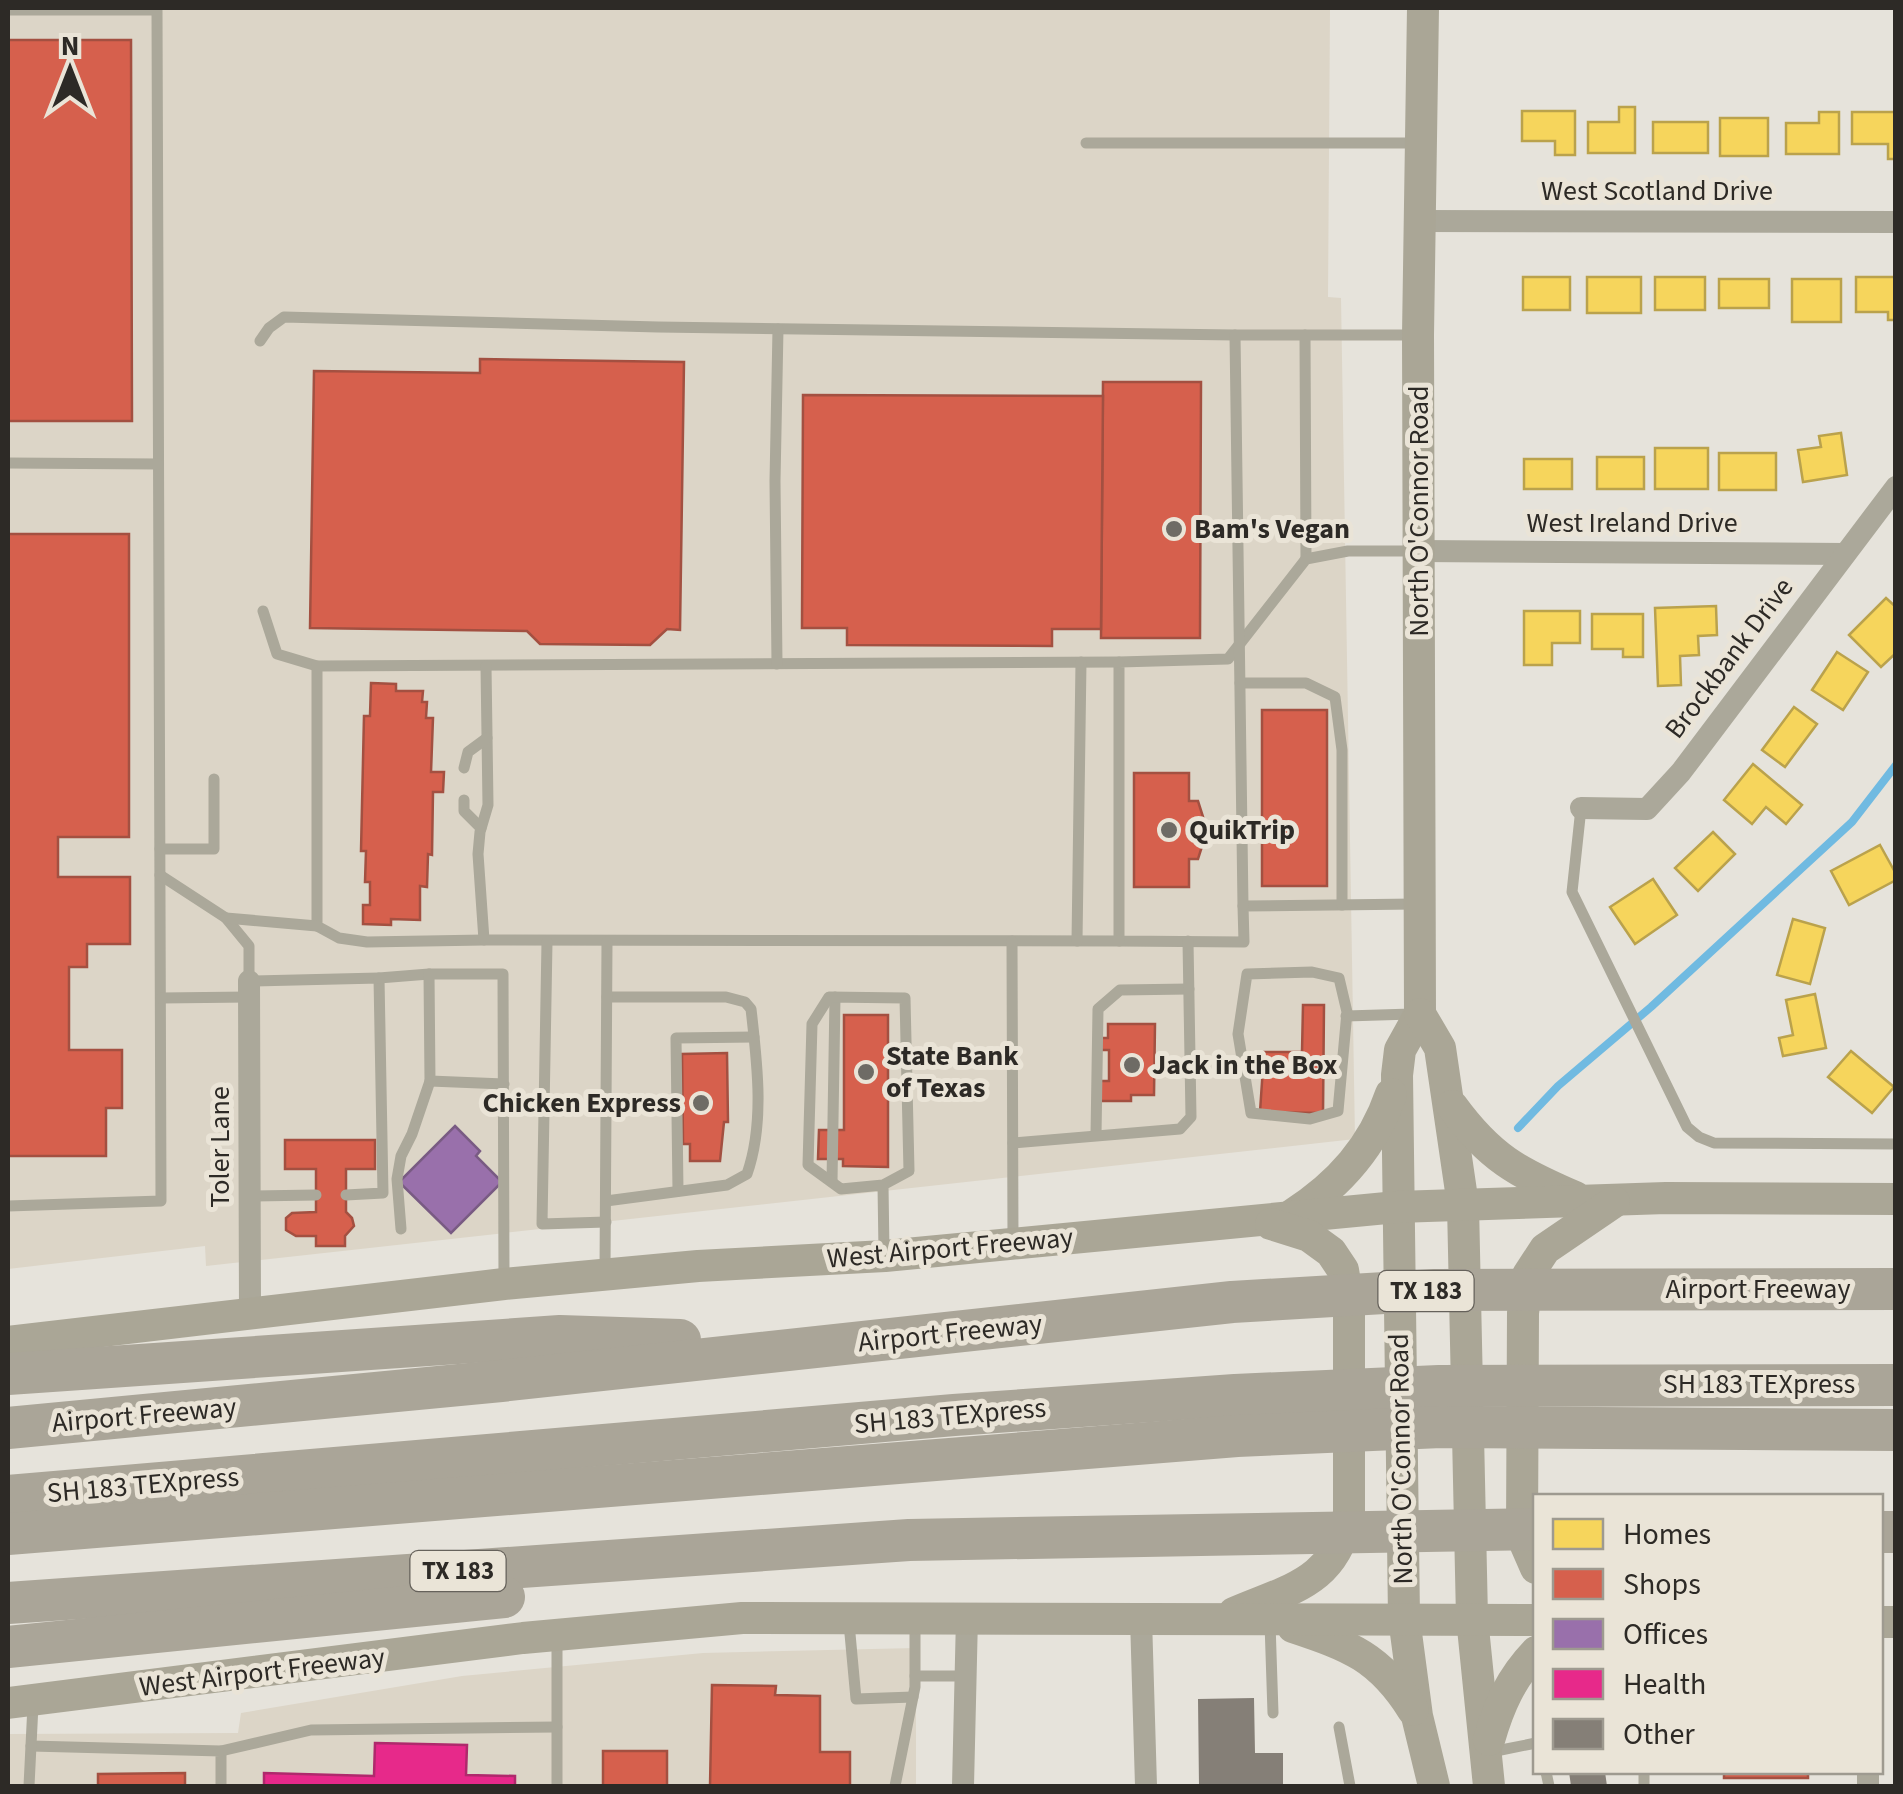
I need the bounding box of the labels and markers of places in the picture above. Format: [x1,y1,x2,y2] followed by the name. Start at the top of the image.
[1194,509,1350,549] place label: Bam's Vegan
[1163,518,1185,540] marker: Bam's Vegan
[1189,810,1295,850] place label: QuikTrip
[1158,819,1180,841] marker: QuikTrip
[886,1036,1019,1108] place label: State Bank of Texas
[1152,1045,1337,1085] place label: Jack in the Box
[1121,1054,1143,1076] marker: Jack in the Box
[855,1061,877,1083] marker: State Bank of Texas
[483,1083,681,1123] place label: Chicken Express
[690,1092,712,1114] marker: Chicken Express

